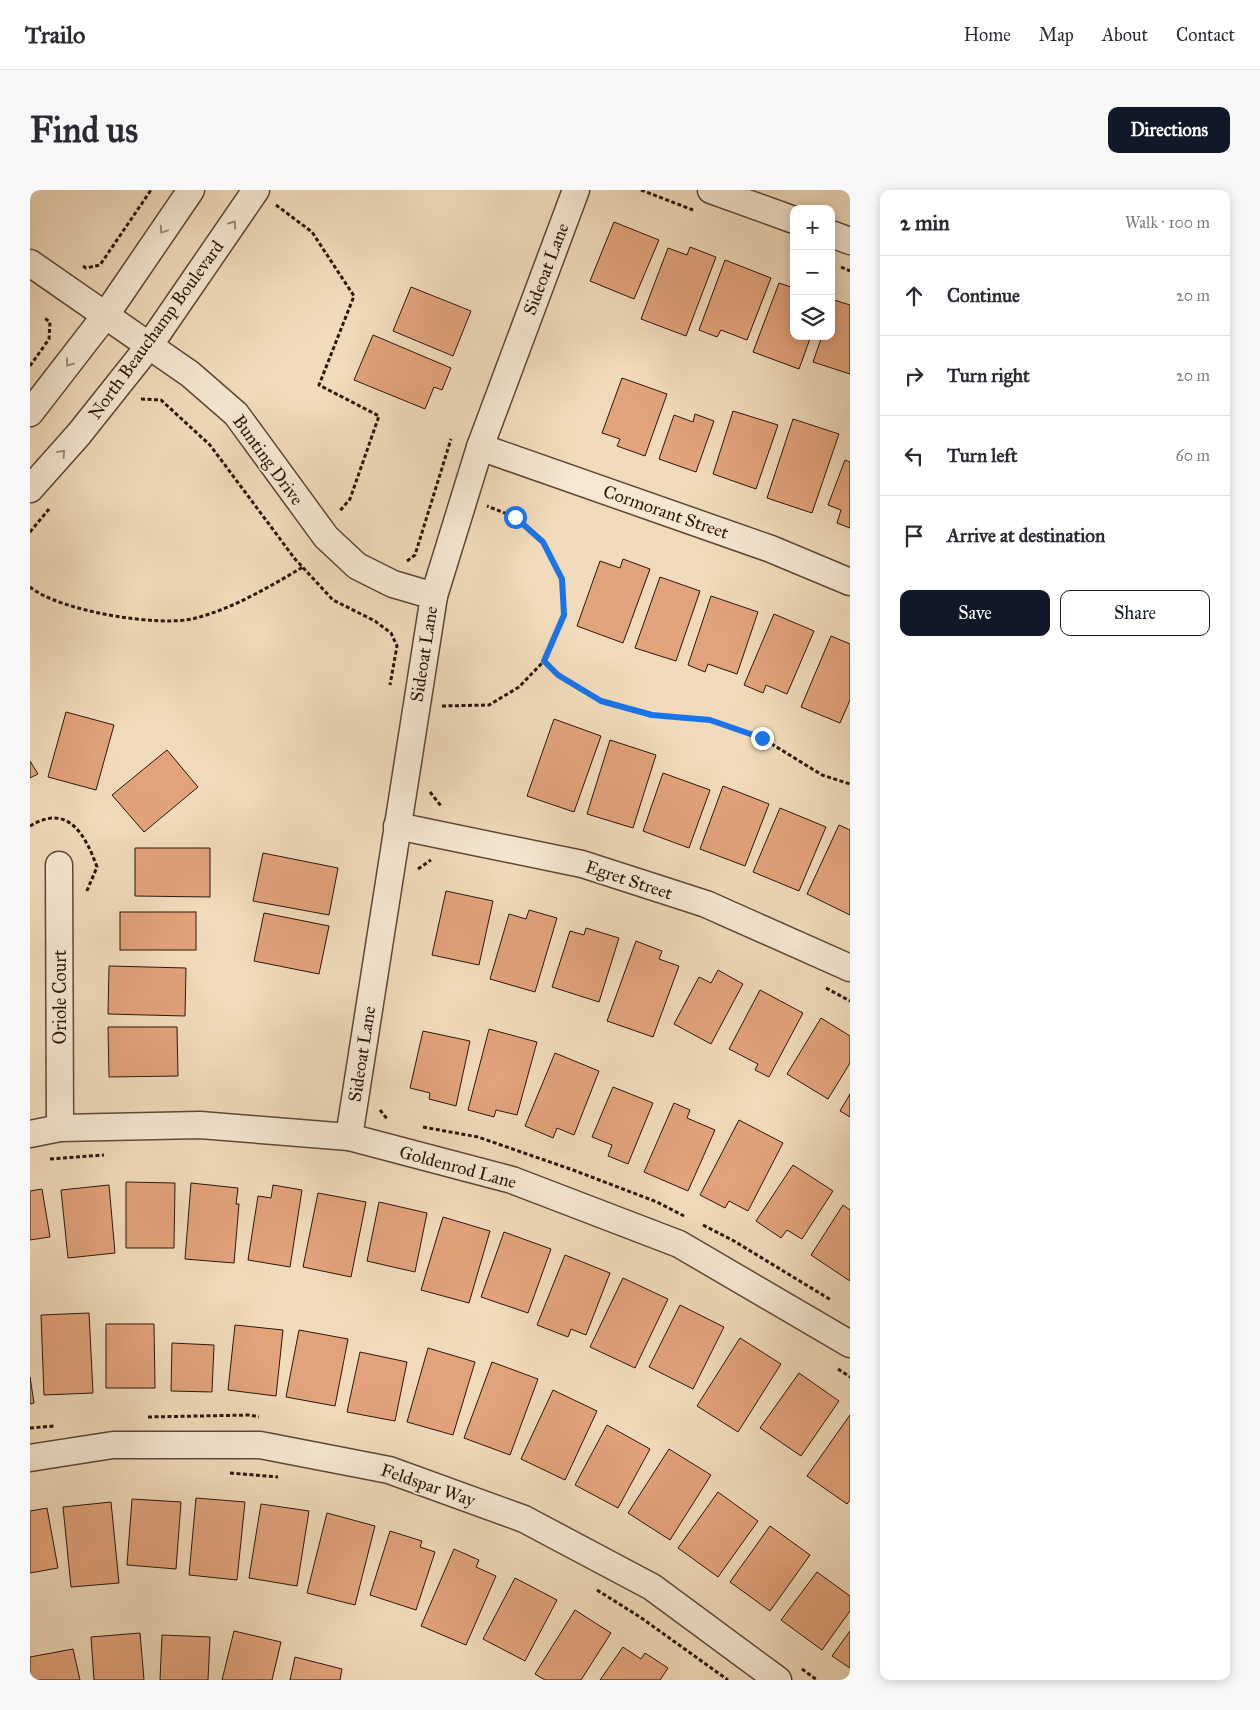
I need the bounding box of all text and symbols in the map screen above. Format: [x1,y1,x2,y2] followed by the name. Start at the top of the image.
[25,20,85,50] text: Trailo
[964,24,1011,46] text: Home
[1039,24,1074,46] text: Map
[1102,24,1148,46] text: About
[1176,24,1235,46] text: Contact
[1108,107,1230,153] button: Directions
[30,109,138,152] text: Find us
[790,205,835,340] map controls
[790,205,835,250] button: +
[900,210,950,236] text: 2 min
[1125,213,1210,232] text: Walk · 100 m
[518,220,574,318] street label: Sideoat Lane
[227,221,236,230] one-way arrow
[160,225,169,234] one-way arrow
[84,236,228,424] street label: North Beauchamp Boulevard
[790,250,835,295] button: −
[900,282,928,310] icon: ahead
[947,284,1020,307] text: Continue
[1176,286,1210,305] text: 20 m
[790,295,835,340] button: layers
[67,357,75,366] one-way arrow
[900,362,928,390] icon: right
[947,364,1030,387] text: Turn right
[1176,366,1210,385] text: 20 m
[227,411,308,510] street label: Bunting Drive
[900,442,928,470] icon: left
[947,444,1017,467] text: Turn left
[1176,446,1210,465] text: 60 m
[57,449,66,458] one-way arrow
[600,480,732,544] street label: Cormorant Street
[504,506,527,529] route start
[900,522,928,550] icon: arrive
[947,524,1105,547] text: Arrive at destination
[900,590,1050,636] button: Save
[1060,590,1210,636] button: Share
[406,604,442,704] street label: Sideoat Lane
[751,727,774,750] route end
[582,856,676,906] street label: Egret Street
[49,949,71,1044] street label: Oriole Court
[344,1004,380,1104] street label: Sideoat Lane
[397,1141,519,1193] street label: Goldenrod Lane
[378,1459,479,1512] street label: Feldspar Way

